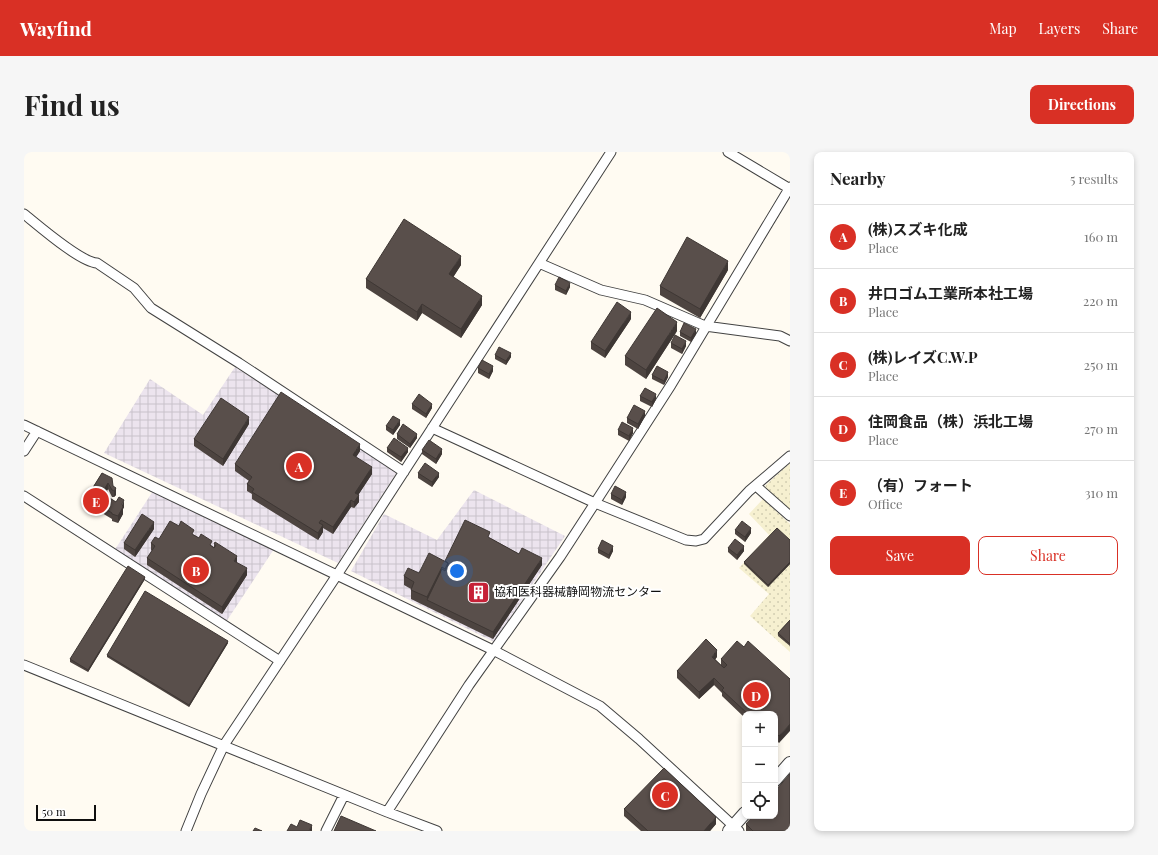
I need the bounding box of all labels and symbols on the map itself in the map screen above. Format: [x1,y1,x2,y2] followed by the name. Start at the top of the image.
[286,451,312,481] pin: A
[83,486,109,516] pin: E
[183,555,209,585] pin: B
[447,561,467,581] your location
[466,579,492,605] building icon: 協和医科器械静岡物流センター
[494,583,662,599] place label: 協和医科器械静岡物流センター
[743,680,769,710] pin: D
[652,780,678,810] pin: C
[36,803,96,822] scale bar

